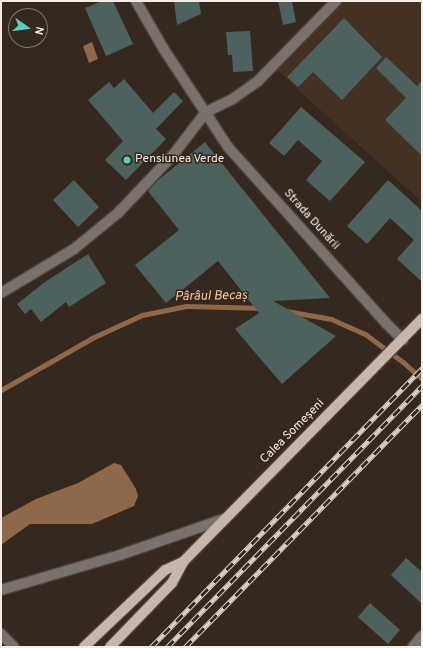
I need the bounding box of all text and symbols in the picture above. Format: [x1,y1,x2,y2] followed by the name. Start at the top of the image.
[8,8,48,48] north arrow
[31,25,46,36] text: N
[135,153,225,167] place label: Pensiunea Verde
[122,155,132,165] marker: Pensiunea Verde
[280,187,342,253] street label: Strada Dunării
[175,289,247,305] water label: Pârâul Becaș
[258,397,328,467] street label: Calea Someșeni

